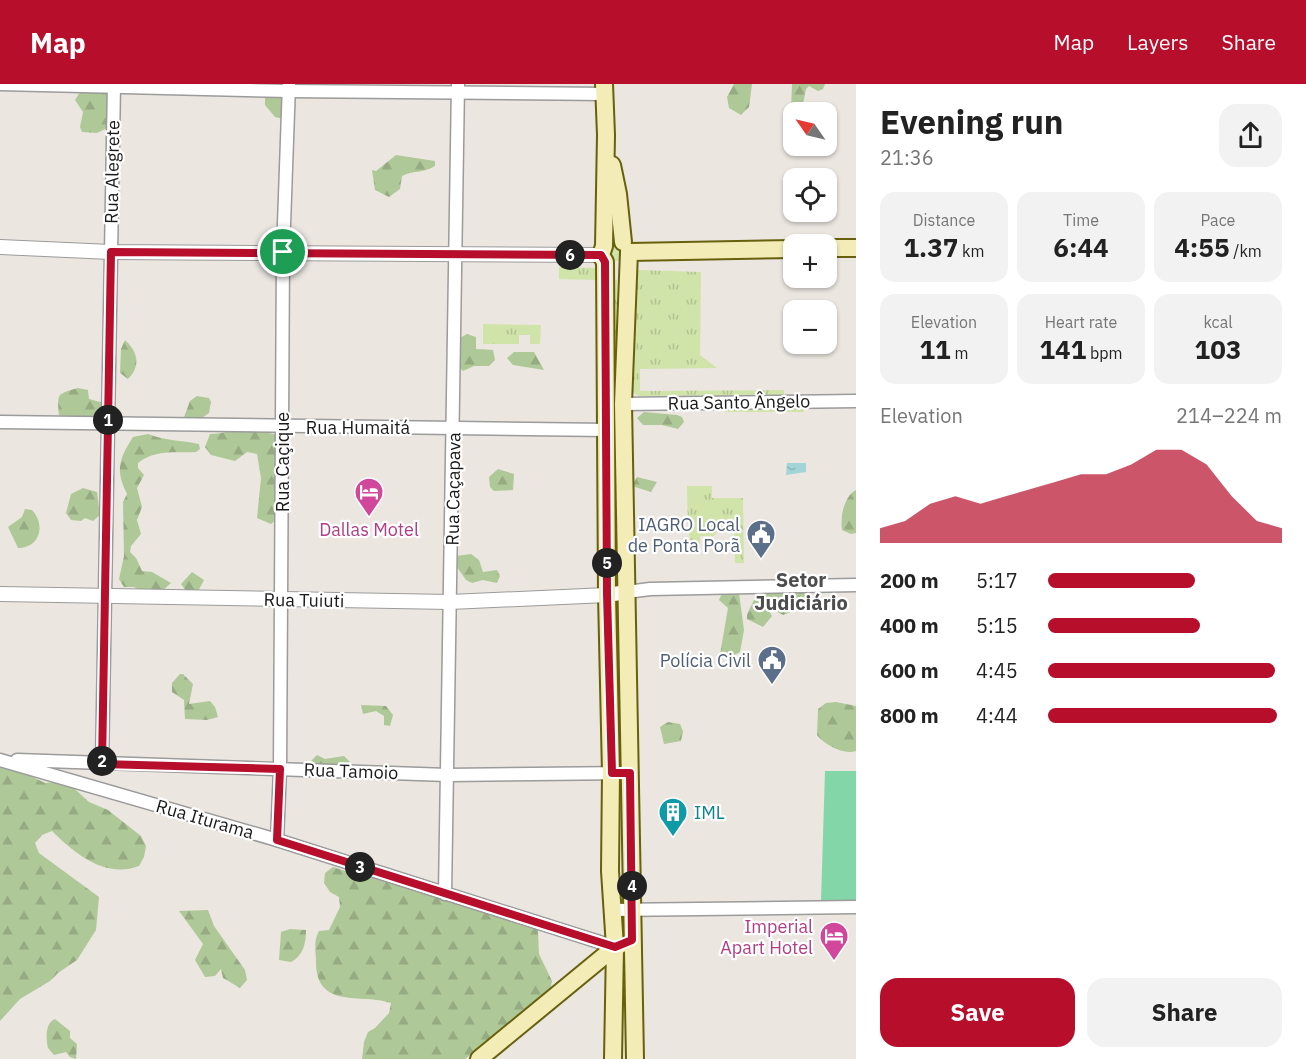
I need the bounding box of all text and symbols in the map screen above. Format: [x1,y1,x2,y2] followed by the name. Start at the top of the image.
[30,24,86,61] text: Map
[1054,28,1094,56] text: Map
[1127,28,1189,56] text: Layers
[1222,28,1276,56] text: Share
[880,100,1064,143] text: Evening run
[783,102,837,156] north arrow
[783,102,837,354] map controls
[1219,104,1282,167] button: share
[100,120,124,224] street label: Rua Alegrete
[880,144,934,171] text: 21:36
[783,168,837,222] button: locate
[913,210,975,230] text: Distance
[1063,210,1099,230] text: Time
[1201,210,1235,230] text: Pace
[257,226,308,277] pin
[903,230,958,264] text: 1.37
[1053,230,1109,264] text: 6:44
[1174,230,1230,264] text: 4:55
[783,234,837,288] button: +
[266,235,299,268] icon: arrive
[555,240,585,270] pin: 6
[958,241,985,261] text: km
[1230,241,1262,261] text: /km
[565,245,575,265] text: 6
[783,300,837,354] button: −
[911,312,977,332] text: Elevation
[1045,312,1117,332] text: Heart rate
[1203,312,1233,332] text: kcal
[920,332,951,366] text: 11
[1039,332,1086,366] text: 141
[1195,332,1241,366] text: 103
[951,343,968,363] text: m
[1086,343,1123,363] text: bpm
[668,389,810,415] street label: Rua Santo Ângelo
[880,402,963,429] text: Elevation
[1176,402,1282,429] text: 214–224 m
[93,405,123,435] pin: 1
[103,410,113,430] text: 1
[271,412,294,512] street label: Rua Caçique
[306,416,411,439] street label: Rua Humaitá
[441,432,465,546] street label: Rua Caçapava
[353,476,385,518] hotel icon: Dallas Motel
[628,513,740,557] place label: IAGRO Local de Ponta Porã
[319,518,419,541] place label: Dallas Motel
[745,518,777,560] public building icon: IAGRO Local de Ponta Porã
[592,548,622,578] pin: 5
[602,553,612,573] text: 5
[754,566,848,616] district label: Setor Judiciário
[880,567,939,594] text: 200 m
[976,567,1018,594] text: 5:17
[263,588,345,612] street label: Rua Tuiuti
[880,612,939,639] text: 400 m
[976,612,1018,639] text: 5:15
[756,644,788,686] public building icon: Polícia Civil
[660,649,751,672] place label: Polícia Civil
[880,657,939,684] text: 600 m
[976,657,1018,684] text: 4:45
[880,702,939,729] text: 800 m
[976,702,1018,729] text: 4:44
[87,746,117,776] pin: 2
[97,751,107,771] text: 2
[303,758,399,784] street label: Rua Tamoio
[153,794,257,844] street label: Rua Iturama
[657,796,689,838] building icon: IML
[694,801,725,824] place label: IML
[345,852,375,882] pin: 3
[355,857,365,877] text: 3
[617,871,647,901] pin: 4
[627,876,637,896] text: 4
[720,915,813,959] place label: Imperial Apart Hotel
[818,920,850,962] hotel icon: Imperial Apart Hotel
[880,978,1075,1047] button: Save
[1087,978,1282,1047] button: Share

